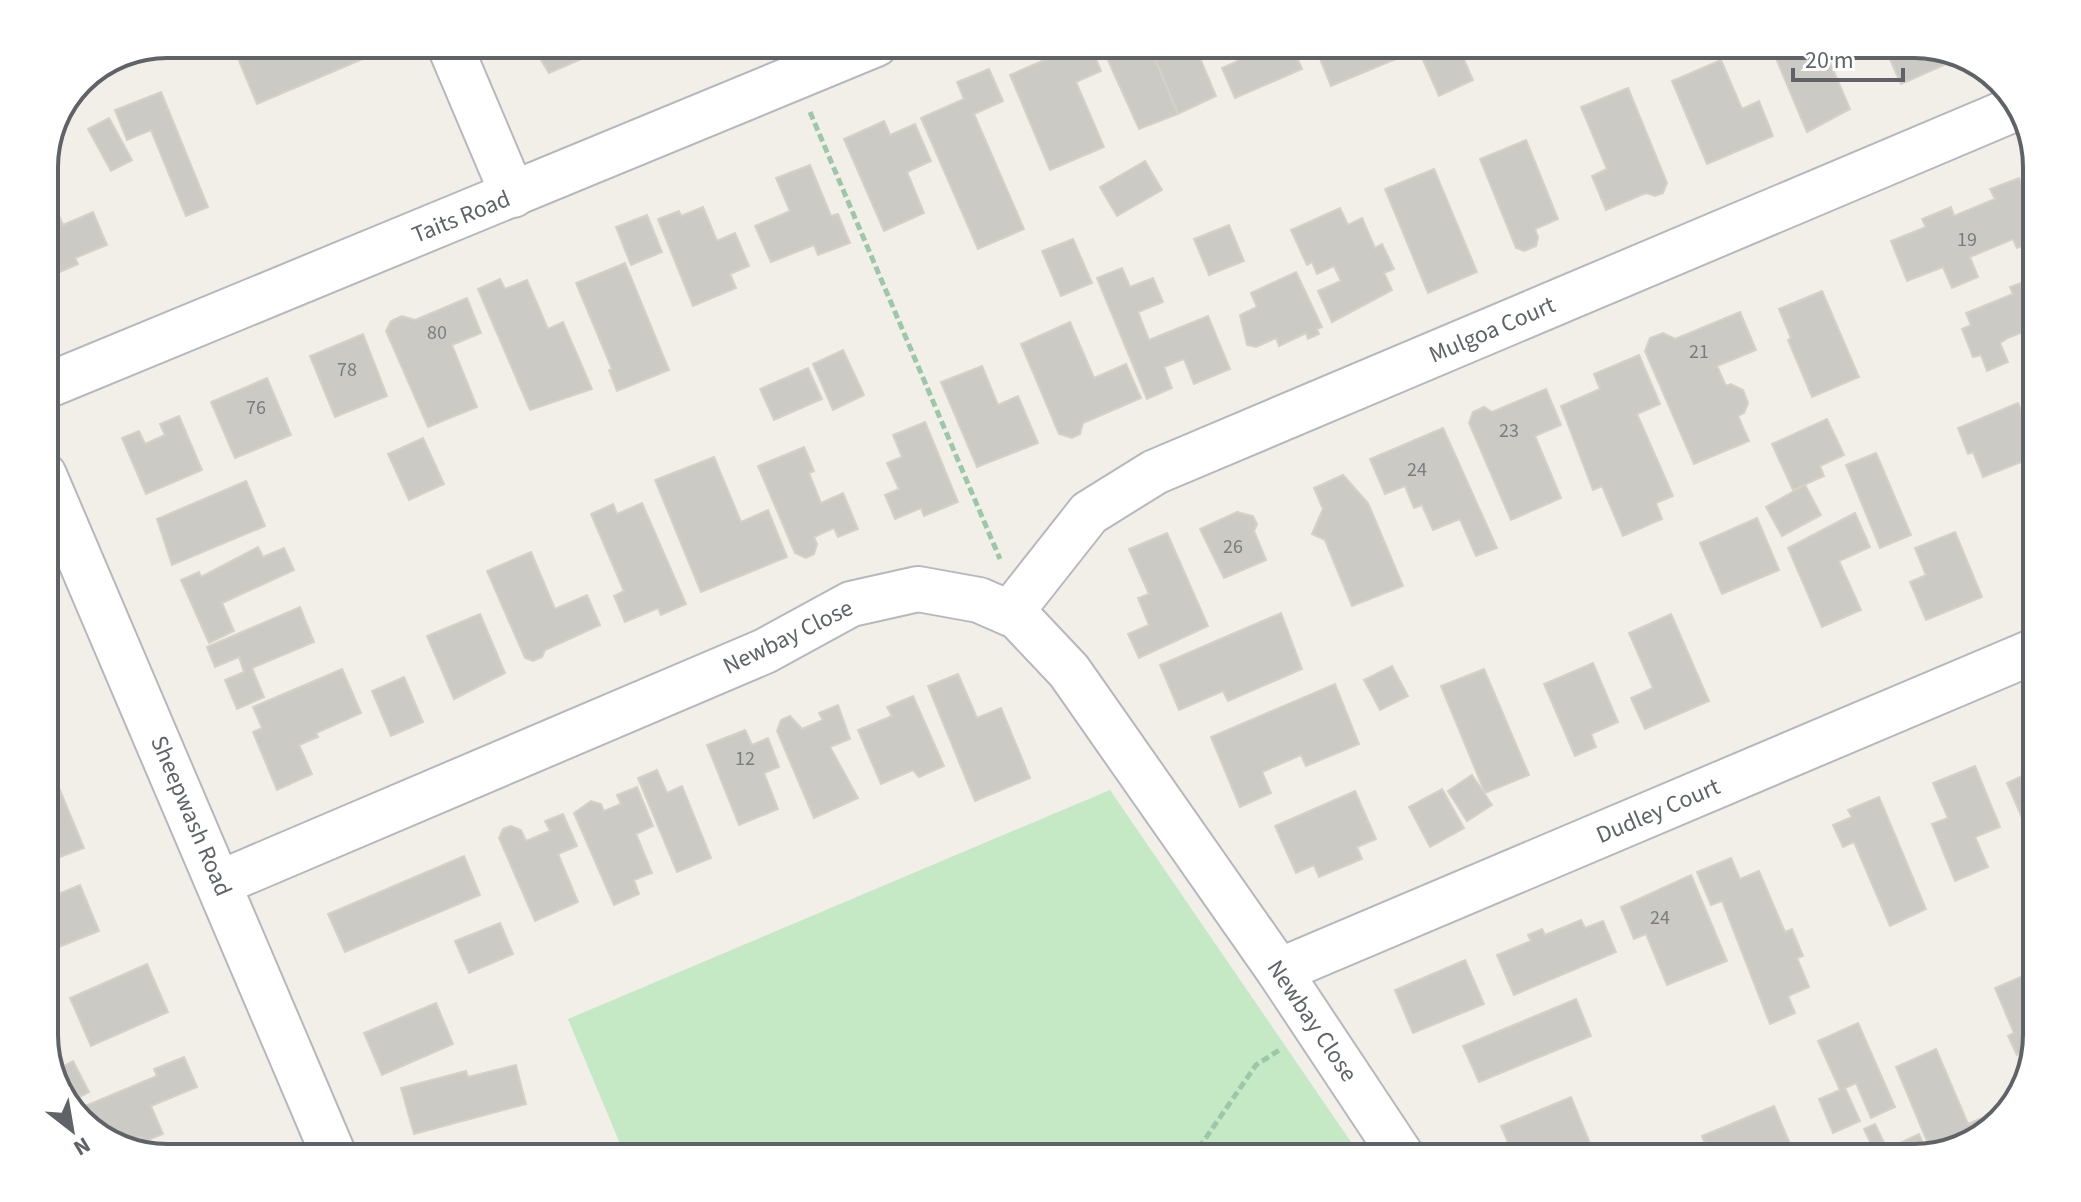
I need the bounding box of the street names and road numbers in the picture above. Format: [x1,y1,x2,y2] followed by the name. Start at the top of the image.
[407,181,515,253] street label: Taits Road
[1423,288,1561,372] street label: Mulgoa Court
[717,590,859,684] street label: Newbay Close
[141,730,241,902] street label: Sheepwash Road
[1591,769,1725,853] street label: Dudley Court
[1258,953,1366,1089] street label: Newbay Close

